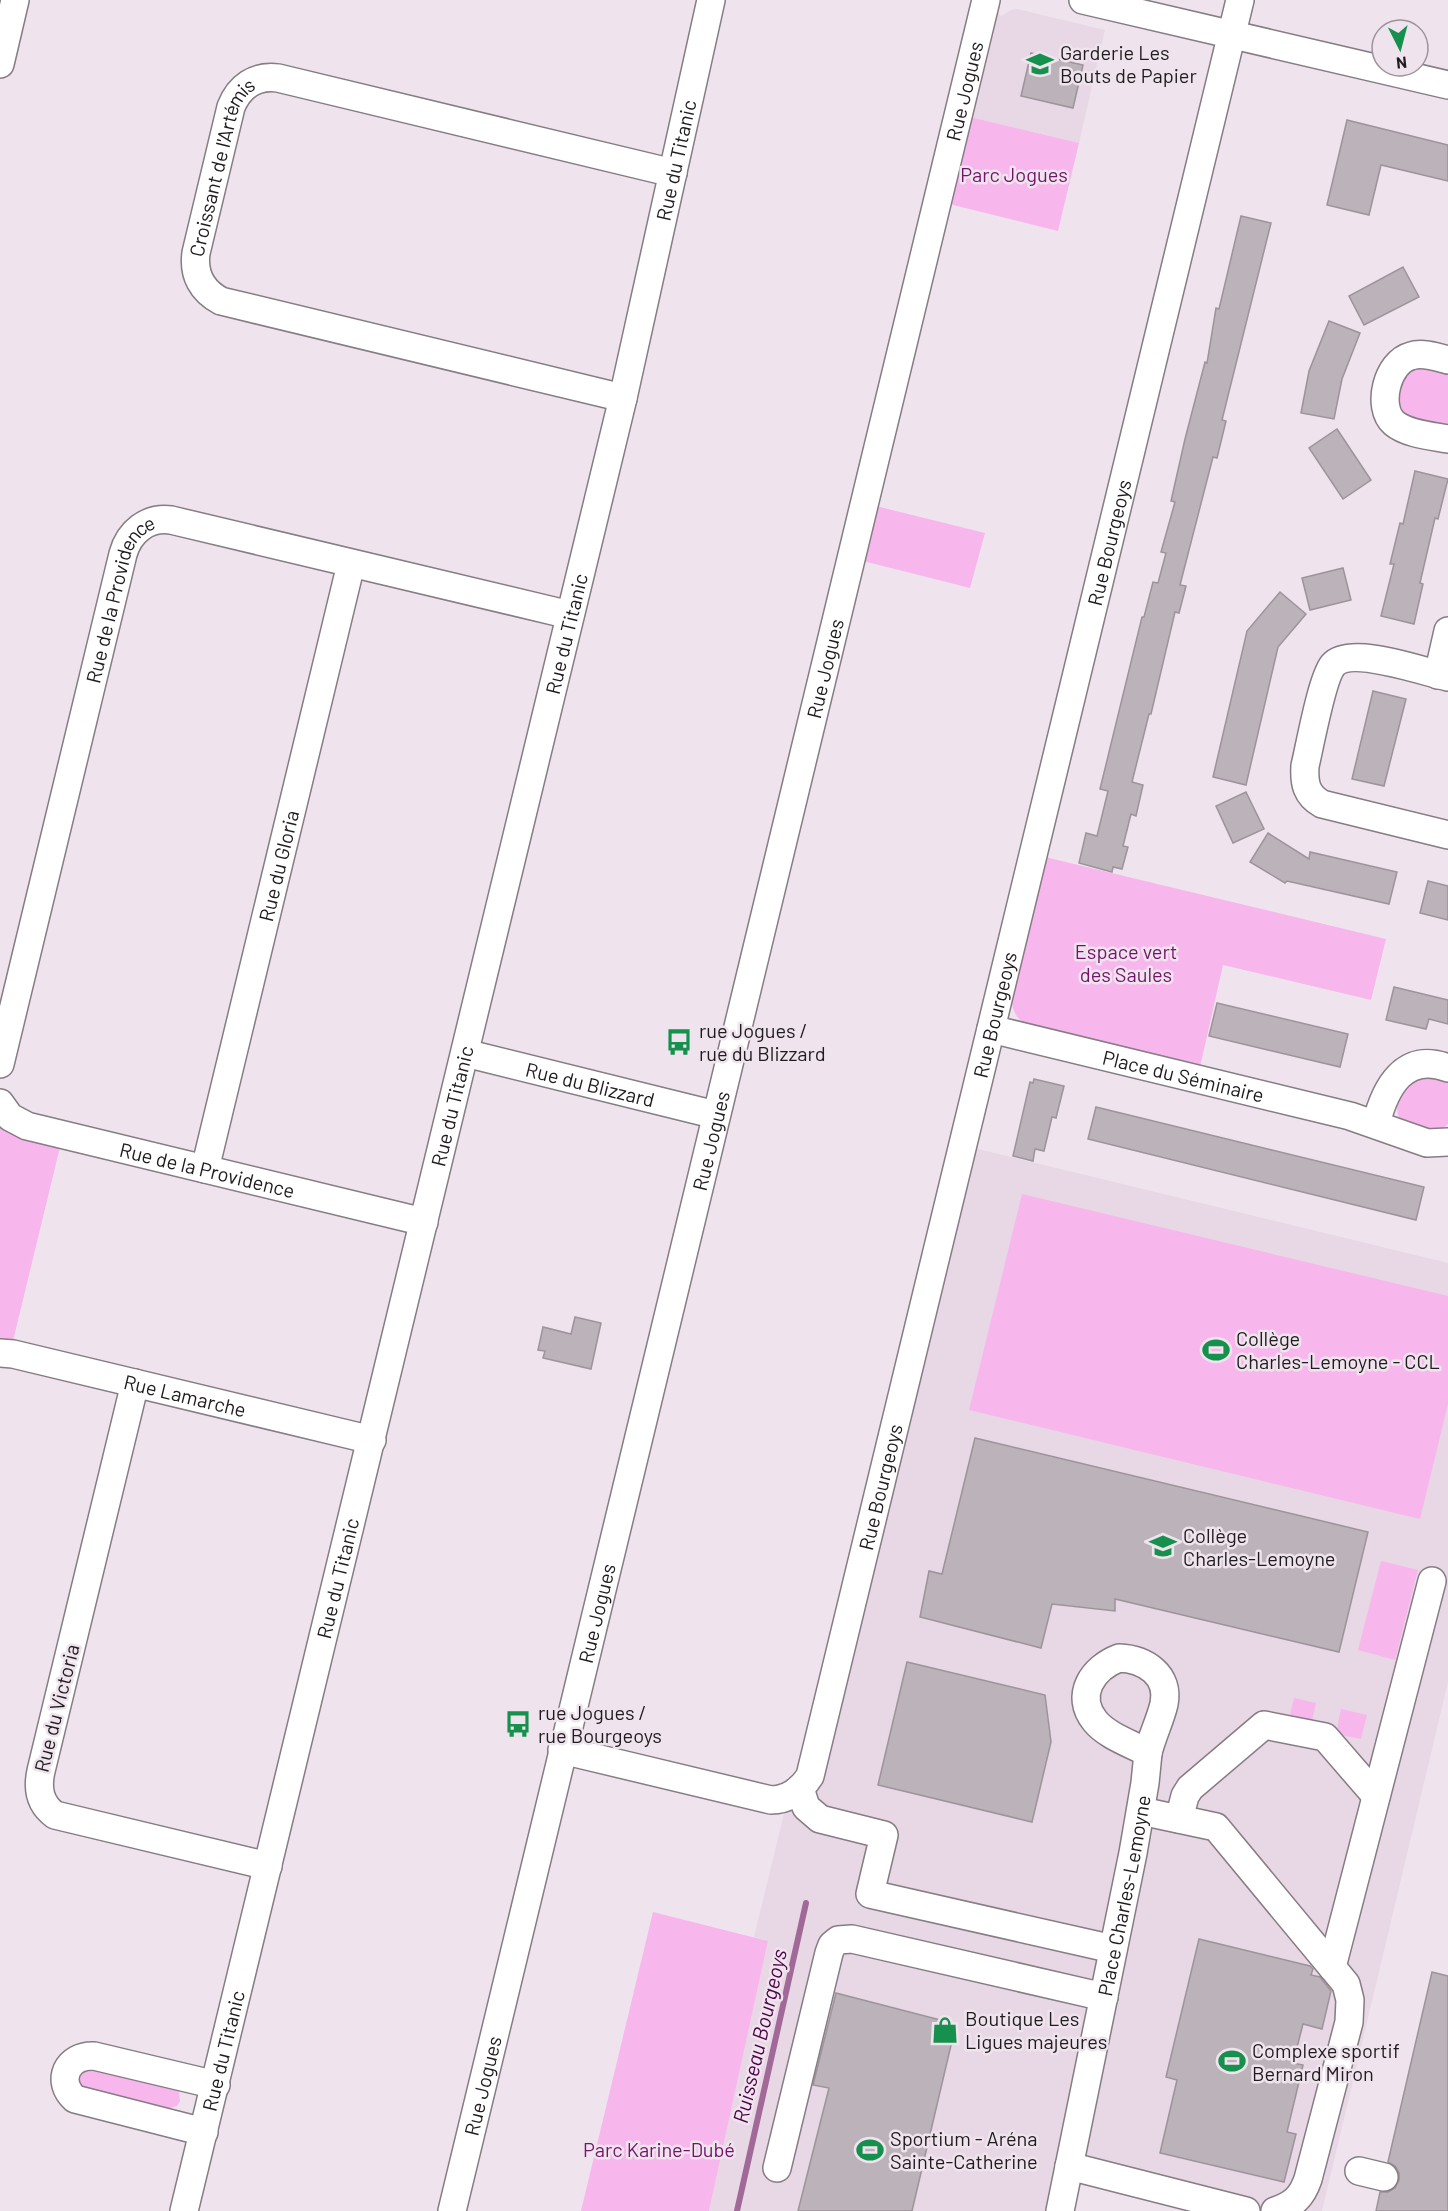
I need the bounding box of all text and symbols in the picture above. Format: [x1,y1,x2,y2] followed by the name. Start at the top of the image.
[1370,18,1430,78] north arrow
[940,39,988,143] street label: Rue Jogues
[1060,40,1197,87] place label: Garderie Les Bouts de Papier
[1025,49,1055,79] school or university icon: Garderie Les Bouts de Papier
[1395,53,1408,73] text: N
[184,72,259,259] street label: Croissant de l'Artémis
[651,97,701,223] street label: Rue du Titanic
[960,162,1068,186] park label: Parc Jogues
[1082,477,1136,608] street label: Rue Bourgeoys
[80,510,158,685] street label: Rue de la Providence
[540,571,592,696] street label: Rue du Titanic
[801,616,848,721] street label: Rue Jogues
[253,808,303,924] street label: Rue du Gloria
[1075,939,1177,986] park label: Espace vert des Saules
[967,949,1021,1080] street label: Rue Bourgeoys
[699,1018,826,1065] place label: rue Jogues / rue du Blizzard
[664,1027,694,1057] bus stop icon: rue Jogues / rue du Blizzard
[425,1043,478,1169] street label: Rue du Titanic
[1100,1044,1267,1107] street label: Place du Séminaire
[523,1056,657,1111] street label: Rue du Blizzard
[687,1089,734,1193] street label: Rue Jogues
[117,1137,297,1202] street label: Rue de la Providence
[1236,1326,1440,1373] place label: Collège Charles-Lemoyne - CCL
[1201,1335,1231,1365] sports icon: Collège Charles-Lemoyne - CCL
[122,1369,249,1421] street label: Rue Lamarche
[853,1422,907,1553] street label: Rue Bourgeoys
[311,1516,363,1641] street label: Rue du Titanic
[1183,1523,1335,1570] place label: Collège Charles-Lemoyne
[1148,1531,1178,1561] school or university icon: Collège Charles-Lemoyne
[573,1561,620,1665] street label: Rue Jogues
[29,1642,83,1774] street label: Rue du Victoria
[538,1700,662,1747] place label: rue Jogues / rue Bourgeoys
[503,1709,533,1739] bus stop icon: rue Jogues / rue Bourgeoys
[1092,1793,1155,1998] street label: Place Charles-Lemoyne
[727,1946,791,2125] water label: Ruisseau Bourgeoys
[197,1988,249,2113] street label: Rue du Titanic
[965,2006,1107,2053] place label: Boutique Les Ligues majeures
[930,2015,960,2045] shop icon: Boutique Les Ligues majeures
[459,2033,506,2138] street label: Rue Jogues
[1252,2038,1400,2085] place label: Complexe sportif Bernard Miron
[1217,2046,1247,2076] sports icon: Complexe sportif Bernard Miron
[890,2126,1038,2173] place label: Sportium - Aréna Sainte-Catherine
[855,2135,885,2165] sports icon: Sportium - Aréna Sainte-Catherine
[583,2137,735,2161] park label: Parc Karine-Dubé

